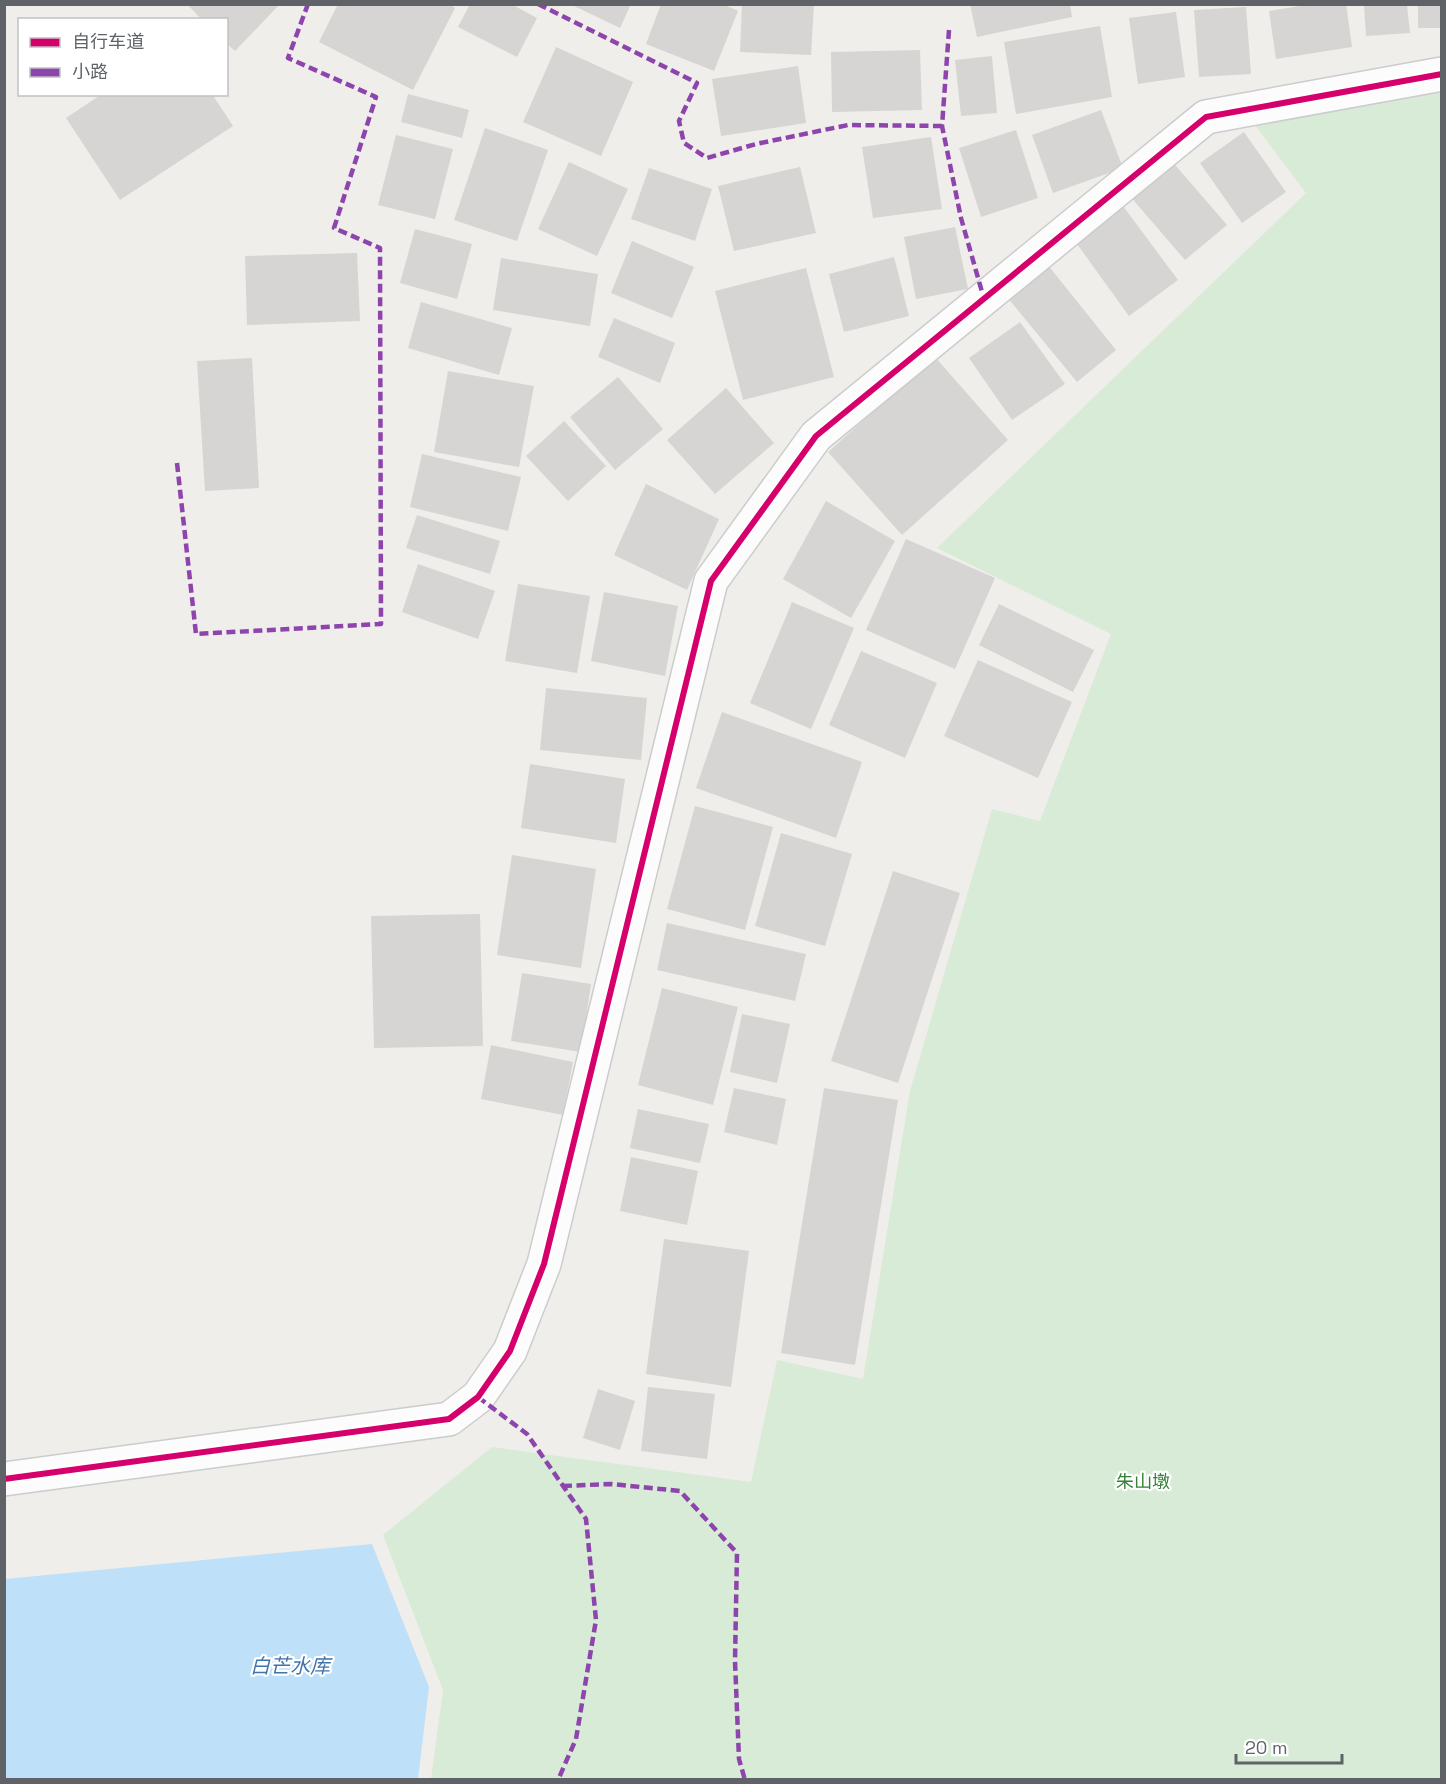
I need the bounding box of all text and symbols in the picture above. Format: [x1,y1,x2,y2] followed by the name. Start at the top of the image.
[18,18,228,96] legend
[72,30,144,53] text: 自行车道
[72,60,108,83] text: 小路
[1116,1470,1170,1493] park label: 朱山墩
[250,1653,333,1679] water label: 白芒水库
[1236,1727,1342,1765] scale bar
[1245,1736,1288,1759] text: 20 m

